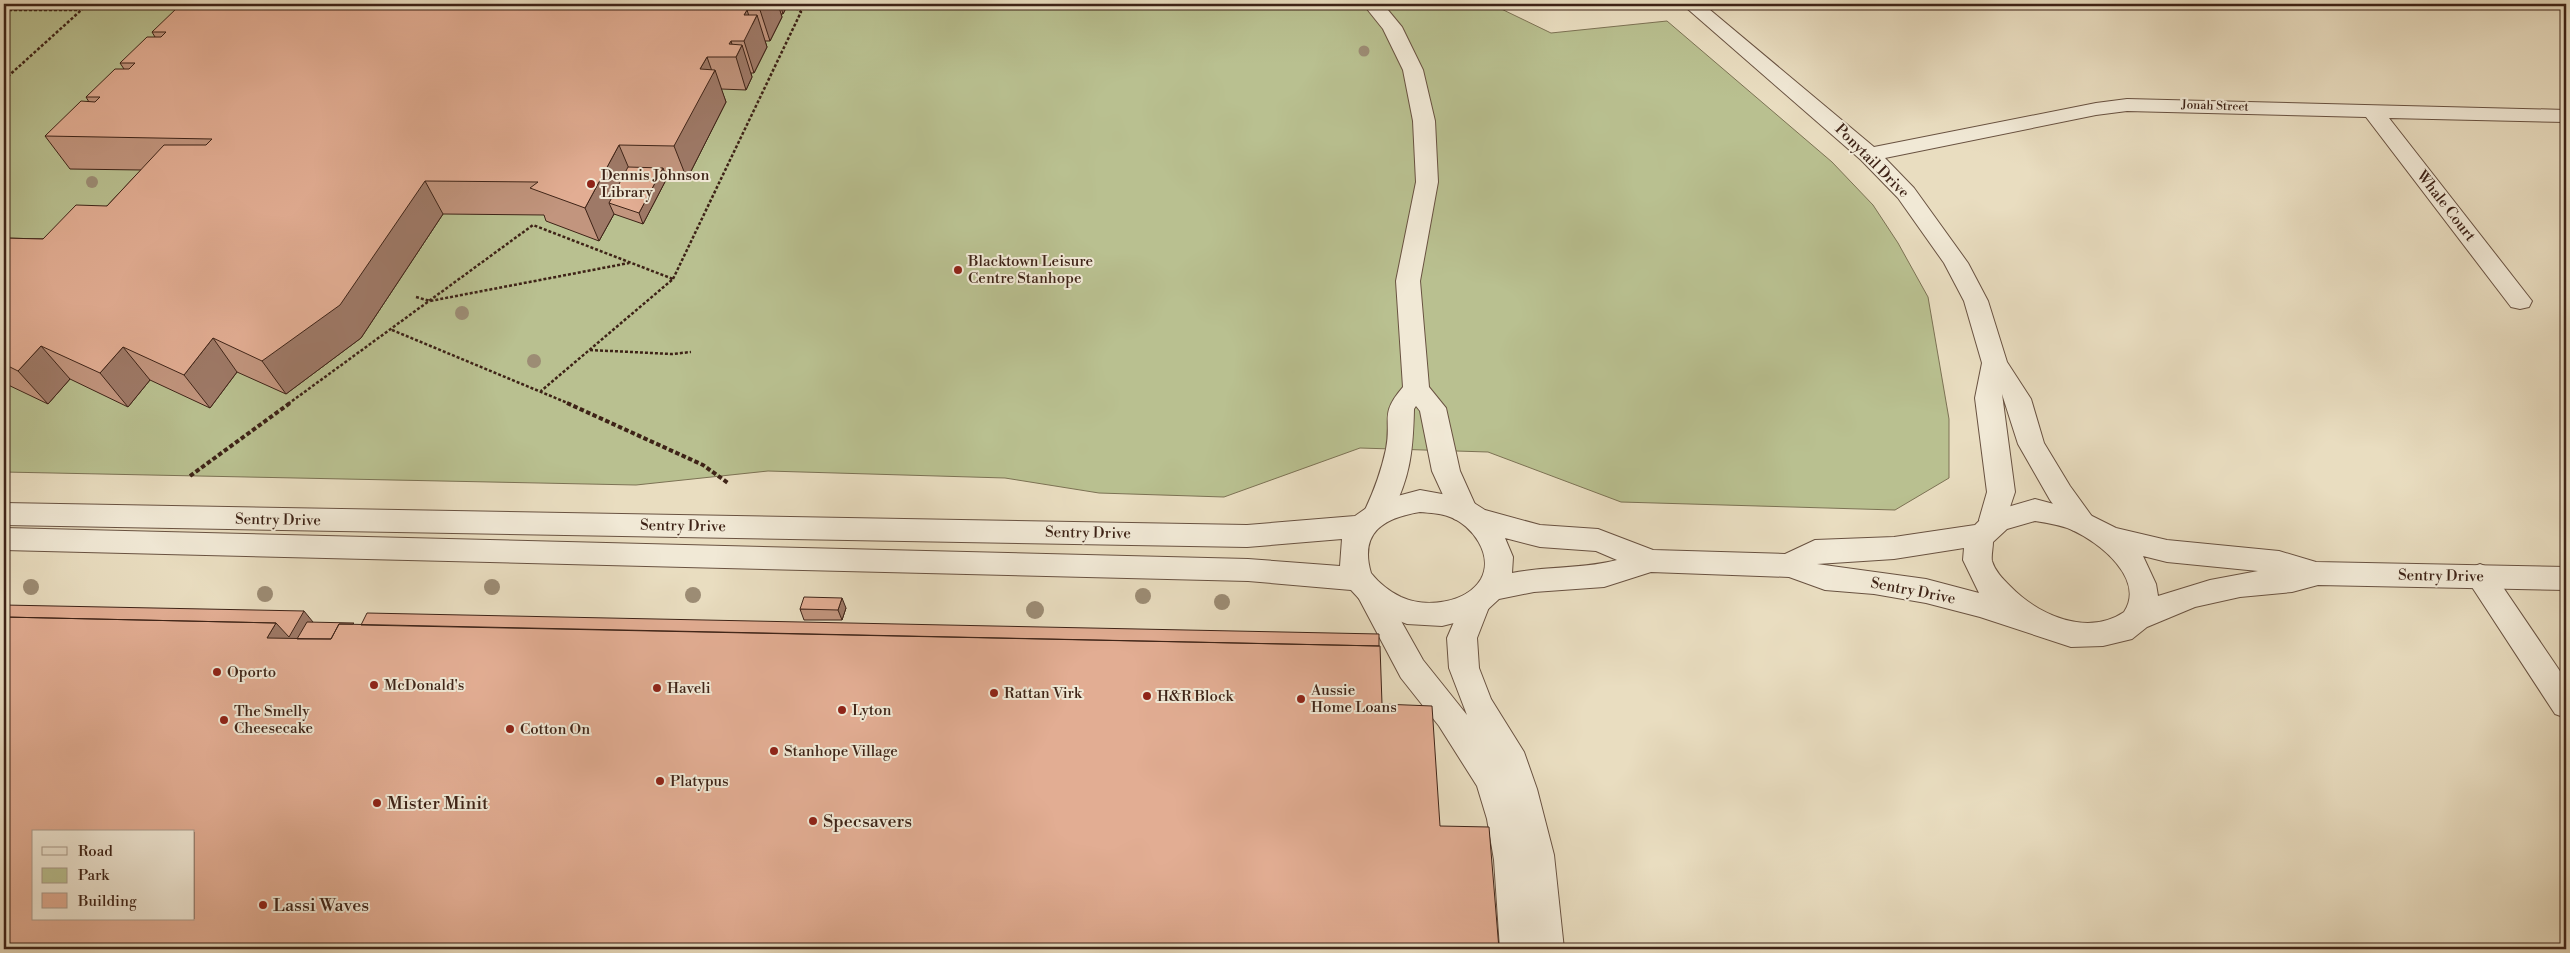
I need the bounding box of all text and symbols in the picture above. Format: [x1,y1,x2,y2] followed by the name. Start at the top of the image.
[2180,97,2250,115] street label: Jonah Street
[1831,120,1913,202] street label: Ponytail Drive
[601,166,709,202] place label: Dennis Johnson Library
[2412,166,2480,246] street label: Whale Court
[585,178,597,190] marker: Dennis Johnson Library
[967,252,1093,288] place label: Blacktown Leisure Centre Stanhope
[952,264,964,276] marker: Blacktown Leisure Centre Stanhope
[235,510,321,530] street label: Sentry Drive
[640,516,726,536] street label: Sentry Drive
[1045,523,1131,543] street label: Sentry Drive
[2398,566,2484,586] street label: Sentry Drive
[1869,573,1957,609] street label: Sentry Drive
[227,663,276,682] place label: Oporto
[211,666,223,678] marker: Oporto
[384,676,464,695] place label: McDonald's
[368,679,380,691] marker: McDonald's
[667,679,711,698] place label: Haveli
[1310,681,1397,717] place label: Aussie Home Loans
[651,682,663,694] marker: Haveli
[1004,684,1083,703] place label: Rattan Virk
[988,687,1000,699] marker: Rattan Virk
[1157,687,1234,706] place label: H&R Block
[1141,690,1153,702] marker: H&R Block
[1295,693,1307,705] marker: Aussie Home Loans
[852,701,891,720] place label: Lyton
[234,702,313,738] place label: The Smelly Cheesecake
[836,704,848,716] marker: Lyton
[218,714,230,726] marker: The Smelly Cheesecake
[520,720,590,739] place label: Cotton On
[504,723,516,735] marker: Cotton On
[784,742,898,761] place label: Stanhope Village
[768,745,780,757] marker: Stanhope Village
[670,772,729,791] place label: Platypus
[654,775,666,787] marker: Platypus
[387,792,489,815] place label: Mister Minit
[371,797,383,809] marker: Mister Minit
[823,810,912,833] place label: Specsavers
[807,815,819,827] marker: Specsavers
[32,830,195,920] legend
[78,842,113,861] text: Road
[78,866,110,885] text: Park
[77,892,137,911] text: Building
[273,894,369,917] place label: Lassi Waves
[257,899,269,911] marker: Lassi Waves

